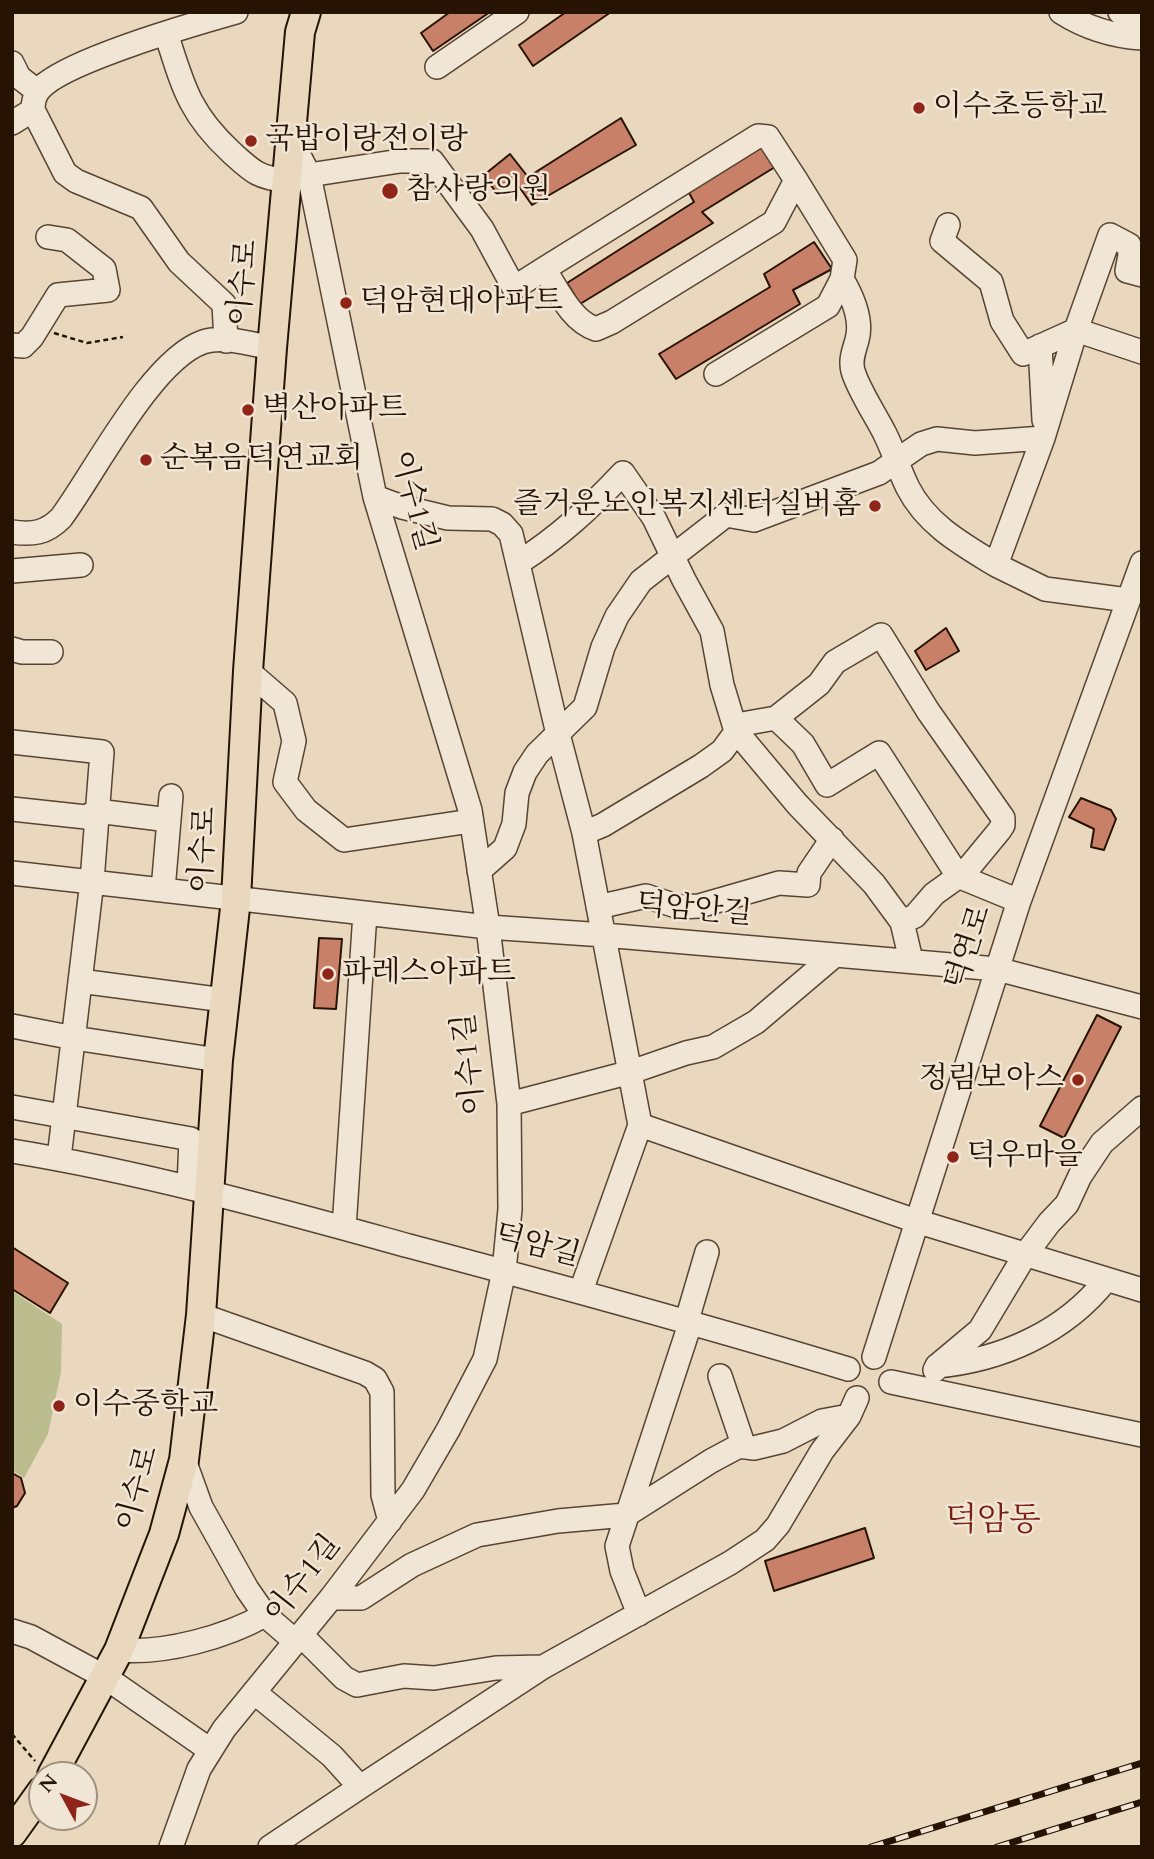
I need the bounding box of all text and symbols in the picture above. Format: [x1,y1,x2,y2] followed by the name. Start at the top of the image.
[933,90,1107,126] place label: 이수초등학교
[911,100,927,116] marker: 이수초등학교
[265,123,468,159] place label: 국밥이랑전이랑
[243,133,259,149] marker: 국밥이랑전이랑
[406,173,551,209] place label: 참사랑의원
[380,181,400,201] marker: 참사랑의원
[223,238,267,328] street label: 이수로
[360,285,563,321] place label: 덕암현대아파트
[338,295,354,311] marker: 덕암현대아파트
[262,392,407,428] place label: 벽산아파트
[240,402,256,418] marker: 벽산아파트
[160,442,363,478] place label: 순복음덕연교회
[381,447,443,555] street label: 이수1길
[138,452,154,468] marker: 순복음덕연교회
[513,488,861,524] place label: 즐거운노인복지센터실버홈
[867,498,883,514] marker: 즐거운노인복지센터실버홈
[185,806,225,894] street label: 이수로
[635,888,753,934] street label: 덕암안길
[939,901,1001,995] street label: 덕연로
[342,956,516,992] place label: 파레스아파트
[320,966,336,982] marker: 파레스아파트
[448,1011,494,1117] street label: 이수1길
[919,1062,1064,1098] place label: 정림보아스
[1070,1072,1086,1088] marker: 정림보아스
[967,1139,1083,1175] place label: 덕우마을
[945,1149,961,1165] marker: 덕우마을
[490,1218,584,1276] street label: 덕암길
[73,1388,218,1424] place label: 이수중학교
[51,1398,67,1414] marker: 이수중학교
[110,1442,168,1536] street label: 이수로
[945,1502,1041,1542] district label: 덕암동
[258,1529,350,1631] street label: 이수1길
[28,1761,98,1831] north arrow
[33,1769,64,1798] text: N

